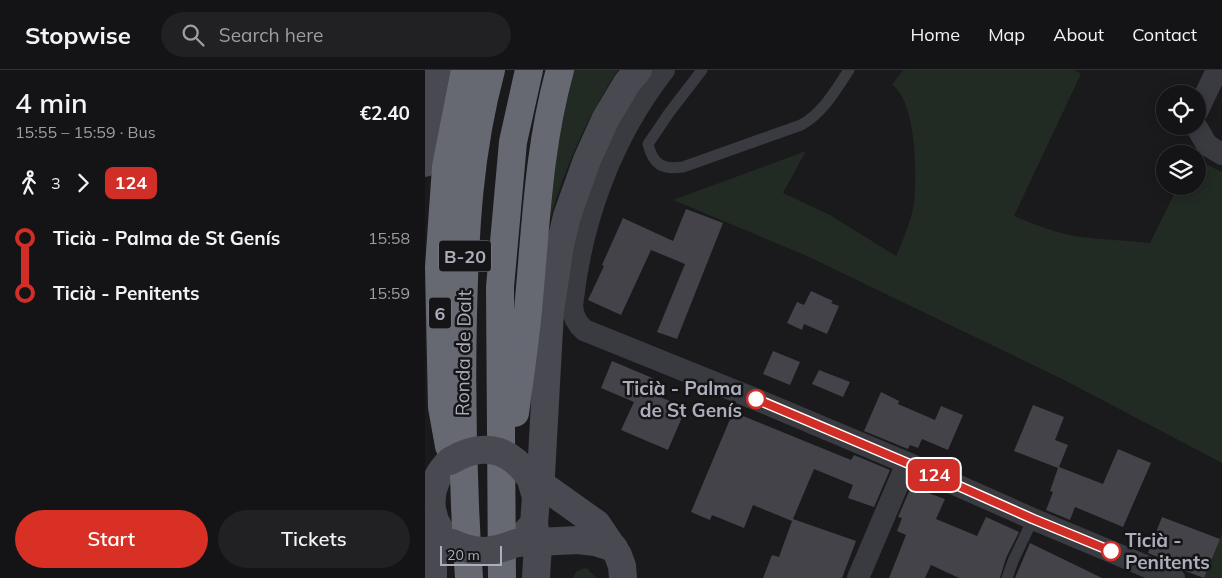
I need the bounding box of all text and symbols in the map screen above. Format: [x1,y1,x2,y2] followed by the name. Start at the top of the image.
[161,12,511,57] search box
[25,20,131,50] text: Stopwise
[179,21,207,49] icon: search
[219,23,323,47] text: Search here
[910,23,960,46] text: Home
[988,23,1025,46] text: Map
[1053,23,1104,46] text: About
[1132,23,1197,46] text: Contact
[15,85,88,120] text: 4 min
[1156,85,1206,195] map controls
[1156,85,1206,135] button: locate
[360,101,410,125] text: €2.40
[15,122,156,142] text: 15:55 – 15:59 · Bus
[1156,145,1206,195] button: layers
[15,169,43,197] icon: walk
[69,169,97,197] icon: forward
[115,171,147,194] text: 124
[51,173,61,193] text: 3
[53,226,280,250] text: Ticià - Palma de St Genís
[368,228,410,248] text: 15:58
[439,240,491,272] road number: B-20
[53,281,199,305] text: Ticià - Penitents
[368,283,410,303] text: 15:59
[450,289,476,416] street label: Ronda de Dalt
[429,298,451,328] road number: 6
[622,376,742,422] place label: Ticià - Palma de St Genís
[746,389,766,409] marker: Ticià - Palma de St Genís
[905,459,963,491] line badge: 124
[918,463,950,486] text: 124
[15,510,208,568] button: Start
[218,510,410,568] button: Tickets
[1125,528,1210,574] place label: Ticià - Penitents
[1101,541,1121,561] marker: Ticià - Penitents
[440,543,503,566] scale bar
[447,546,480,564] text: 20 m

